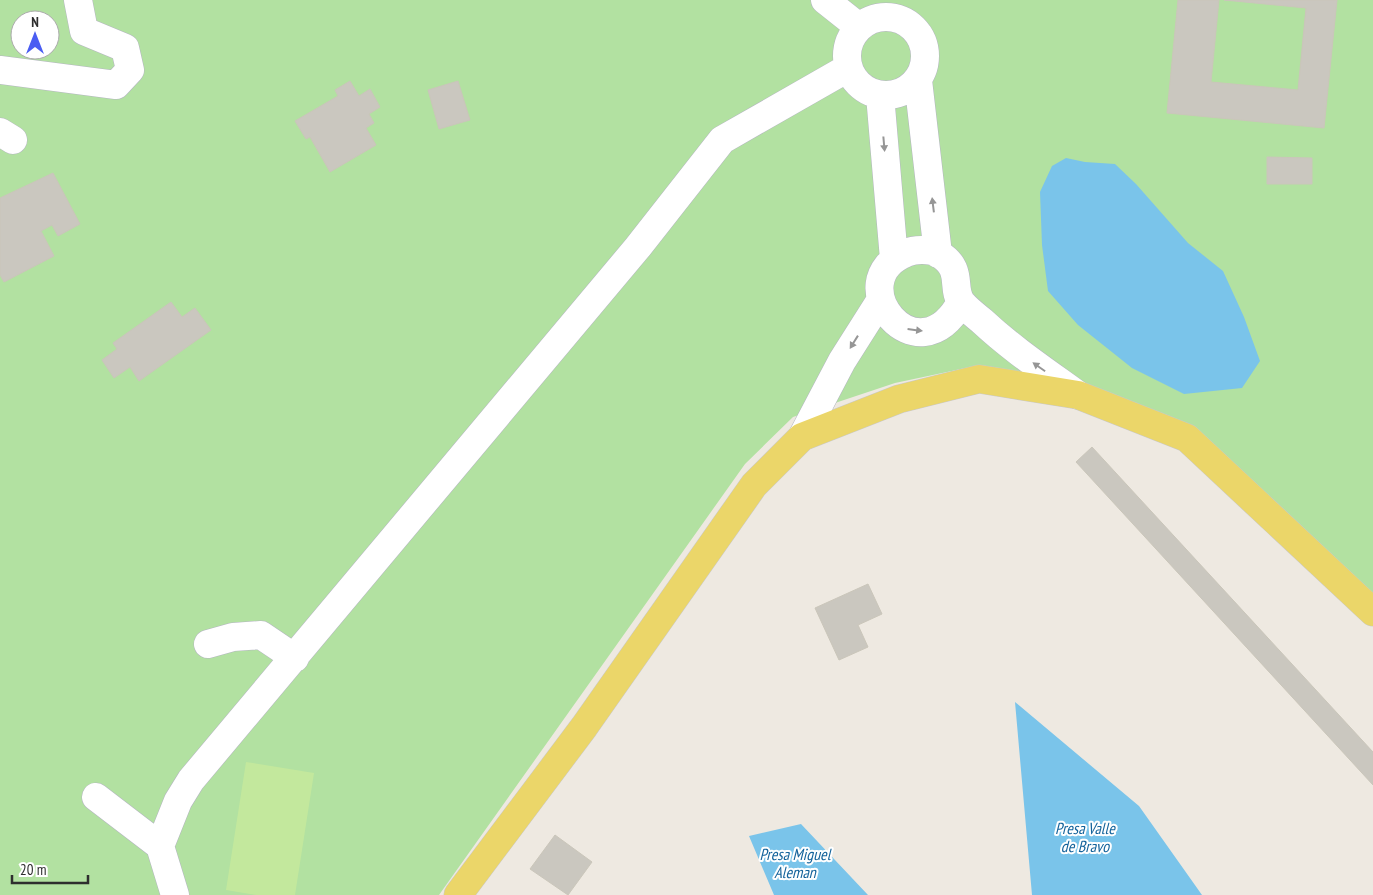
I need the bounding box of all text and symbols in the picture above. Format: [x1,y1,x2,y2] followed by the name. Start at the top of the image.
[10,10,60,60] north arrow
[31,13,39,31] text: N
[880,136,888,152] one-way arrow
[929,197,937,213] one-way arrow
[908,326,924,334] one-way arrow
[850,336,859,349] one-way arrow
[1032,362,1045,372] one-way arrow
[1055,818,1116,856] water label: Presa Valle de Bravo
[760,844,832,882] water label: Presa Miguel Aleman
[12,852,89,884] scale bar
[20,860,46,879] text: 20 m

